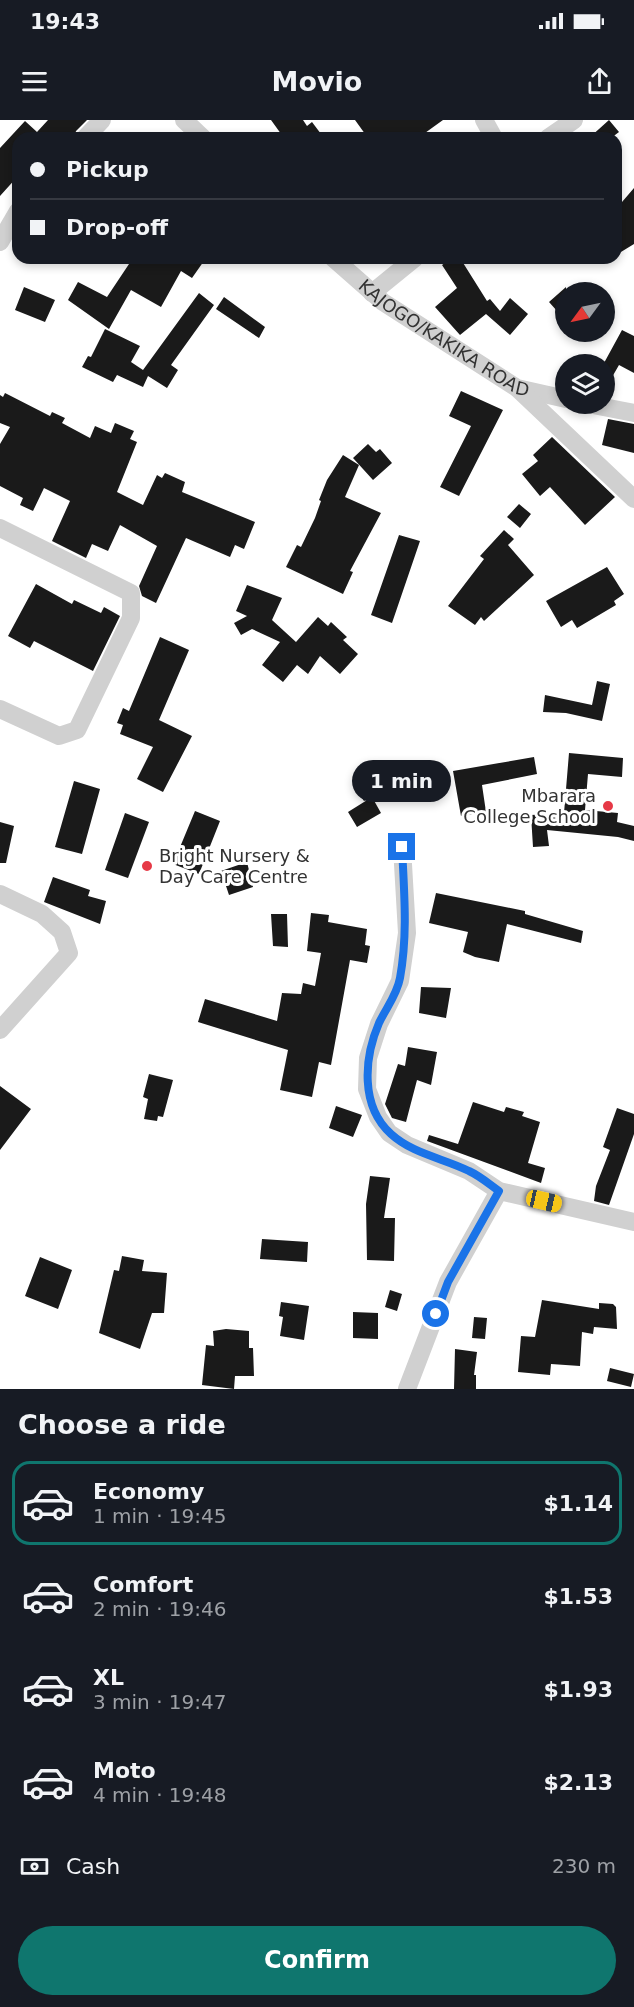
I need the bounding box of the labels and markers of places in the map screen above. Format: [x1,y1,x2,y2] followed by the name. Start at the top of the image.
[463,785,596,827] place label: Mbarara College School
[601,799,615,813] marker: Mbarara College School
[159,845,310,887] place label: Bright Nursery & Day Care Centre
[140,859,154,873] marker: Bright Nursery & Day Care Centre

